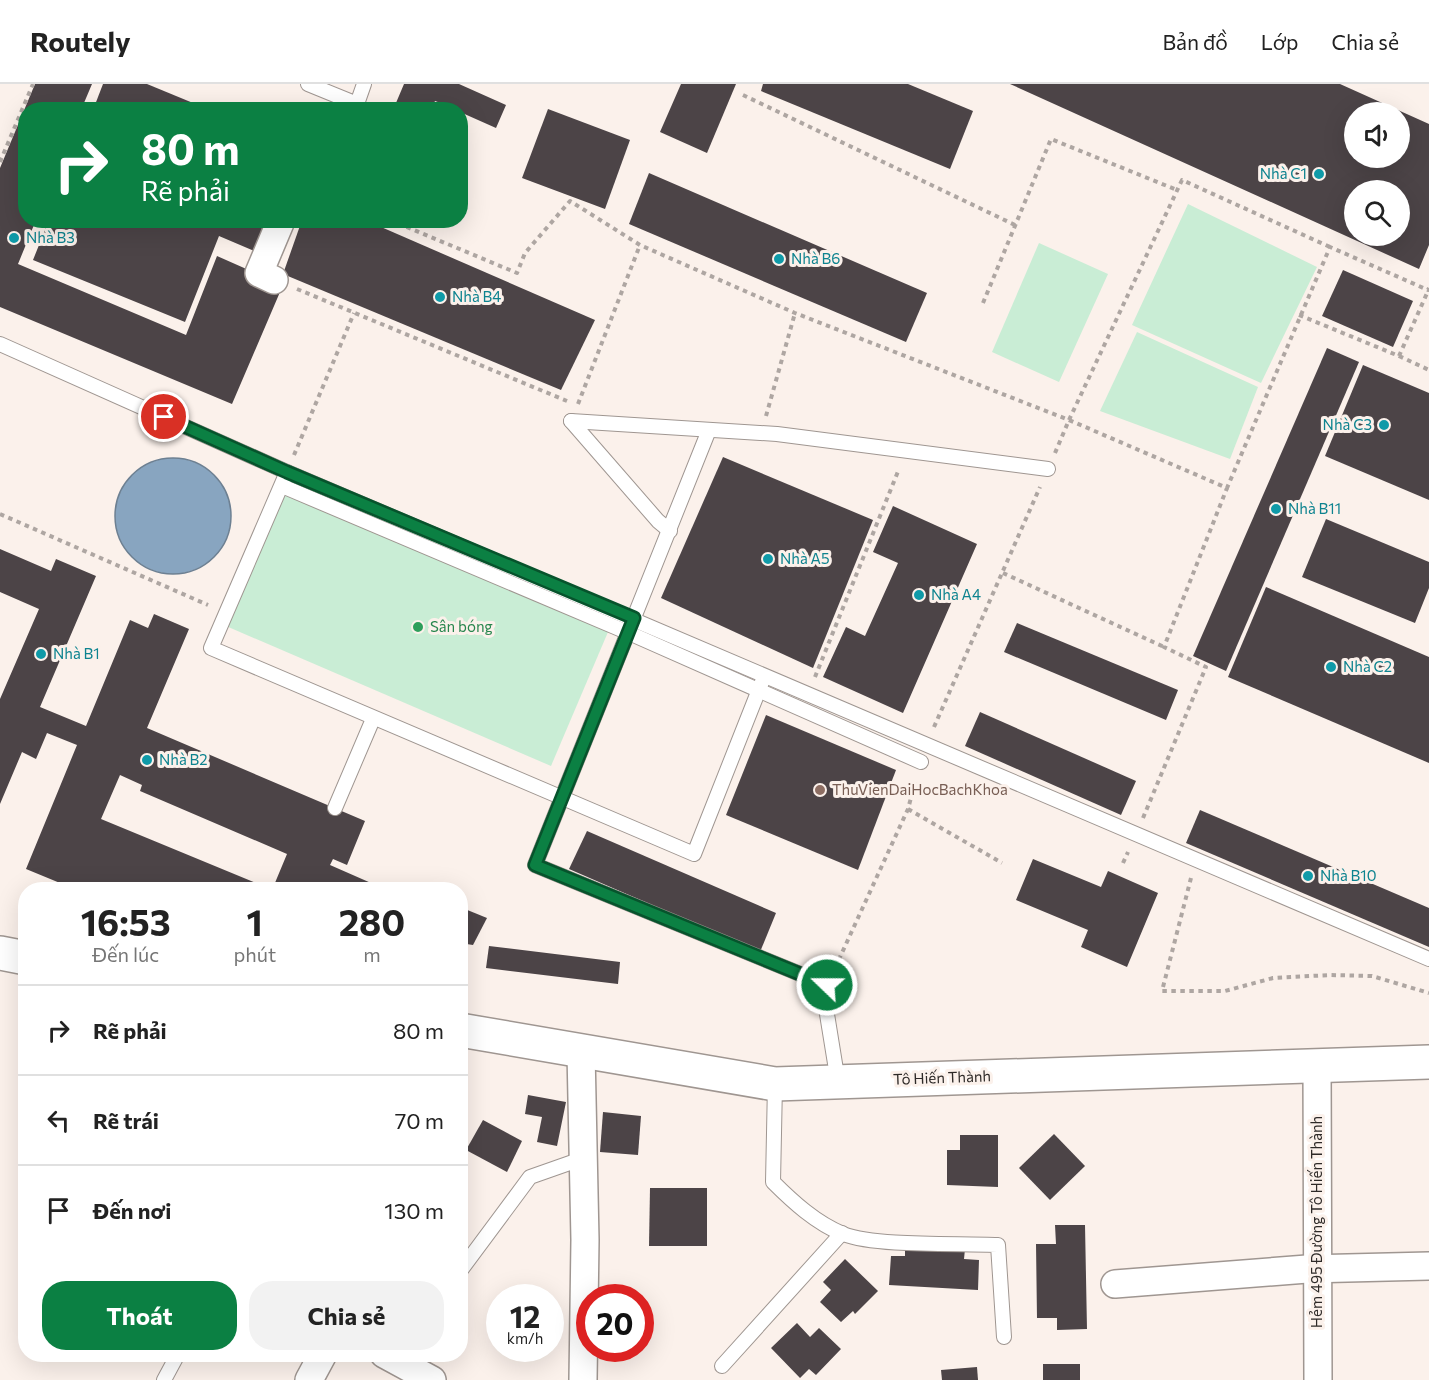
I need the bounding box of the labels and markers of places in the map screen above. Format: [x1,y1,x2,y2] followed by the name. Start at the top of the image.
[1260,164,1307,182] place label: Nhà C1
[1312,167,1326,181] marker: Nhà C1
[26,228,75,246] place label: Nhà B3
[7,231,21,245] marker: Nhà B3
[791,249,840,267] place label: Nhà B6
[772,252,786,266] marker: Nhà B6
[452,287,501,305] place label: Nhà B4
[433,290,447,304] marker: Nhà B4
[138,391,189,442] pin
[1323,415,1372,433] place label: Nhà C3
[1377,418,1391,432] marker: Nhà C3
[1288,499,1341,517] place label: Nhà B11
[1269,502,1283,516] marker: Nhà B11
[780,549,830,567] place label: Nhà A5
[761,552,775,566] marker: Nhà A5
[931,585,981,603] place label: Nhà A4
[912,588,926,602] marker: Nhà A4
[430,617,493,635] place label: Sân bóng
[411,620,425,634] marker: Sân bóng
[53,644,100,662] place label: Nhà B1
[34,647,48,661] marker: Nhà B1
[1343,657,1392,675] place label: Nhà C2
[1324,660,1338,674] marker: Nhà C2
[159,750,208,768] place label: Nhà B2
[140,753,154,767] marker: Nhà B2
[832,780,1008,798] place label: ThuVienDaiHocBachKhoa
[813,783,827,797] marker: ThuVienDaiHocBachKhoa
[1320,866,1376,884] place label: Nhà B10
[1301,869,1315,883] marker: Nhà B10

